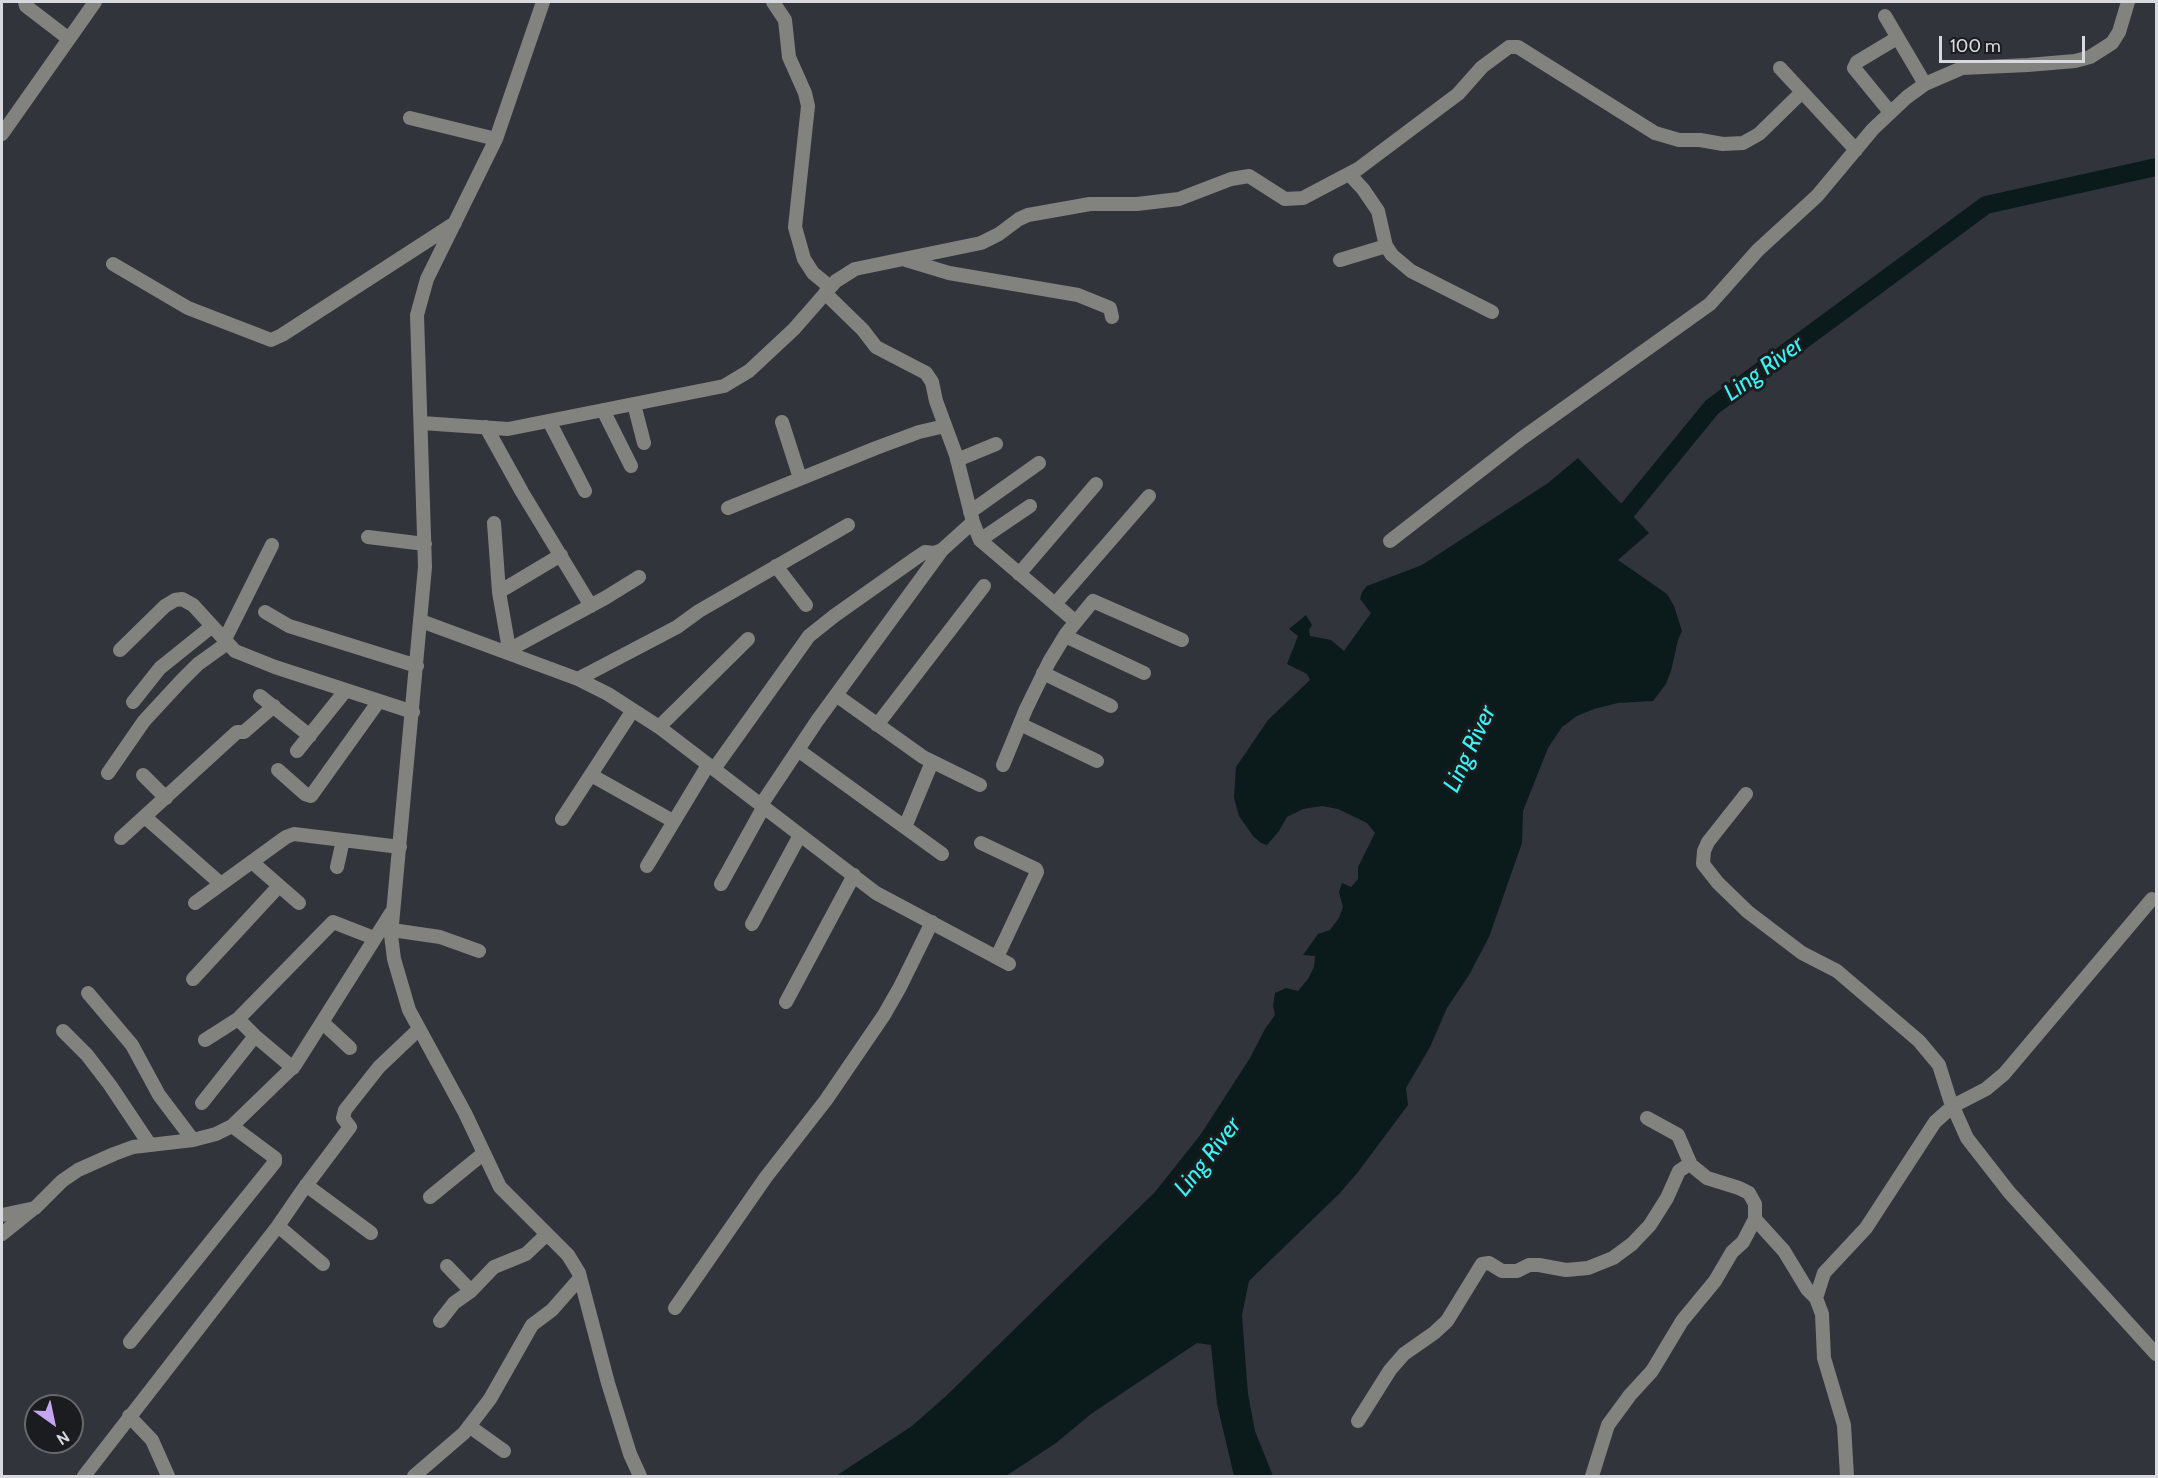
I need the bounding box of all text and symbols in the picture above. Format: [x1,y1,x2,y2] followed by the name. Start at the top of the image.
[1942,24,2088,62] scale bar
[1950,35,2001,57] text: 100 m
[1718,330,1810,408] water label: Ling River
[1438,701,1502,797] water label: Ling River
[1168,1112,1248,1202] water label: Ling River
[24,1394,84,1454] north arrow
[53,1427,73,1449] text: N

